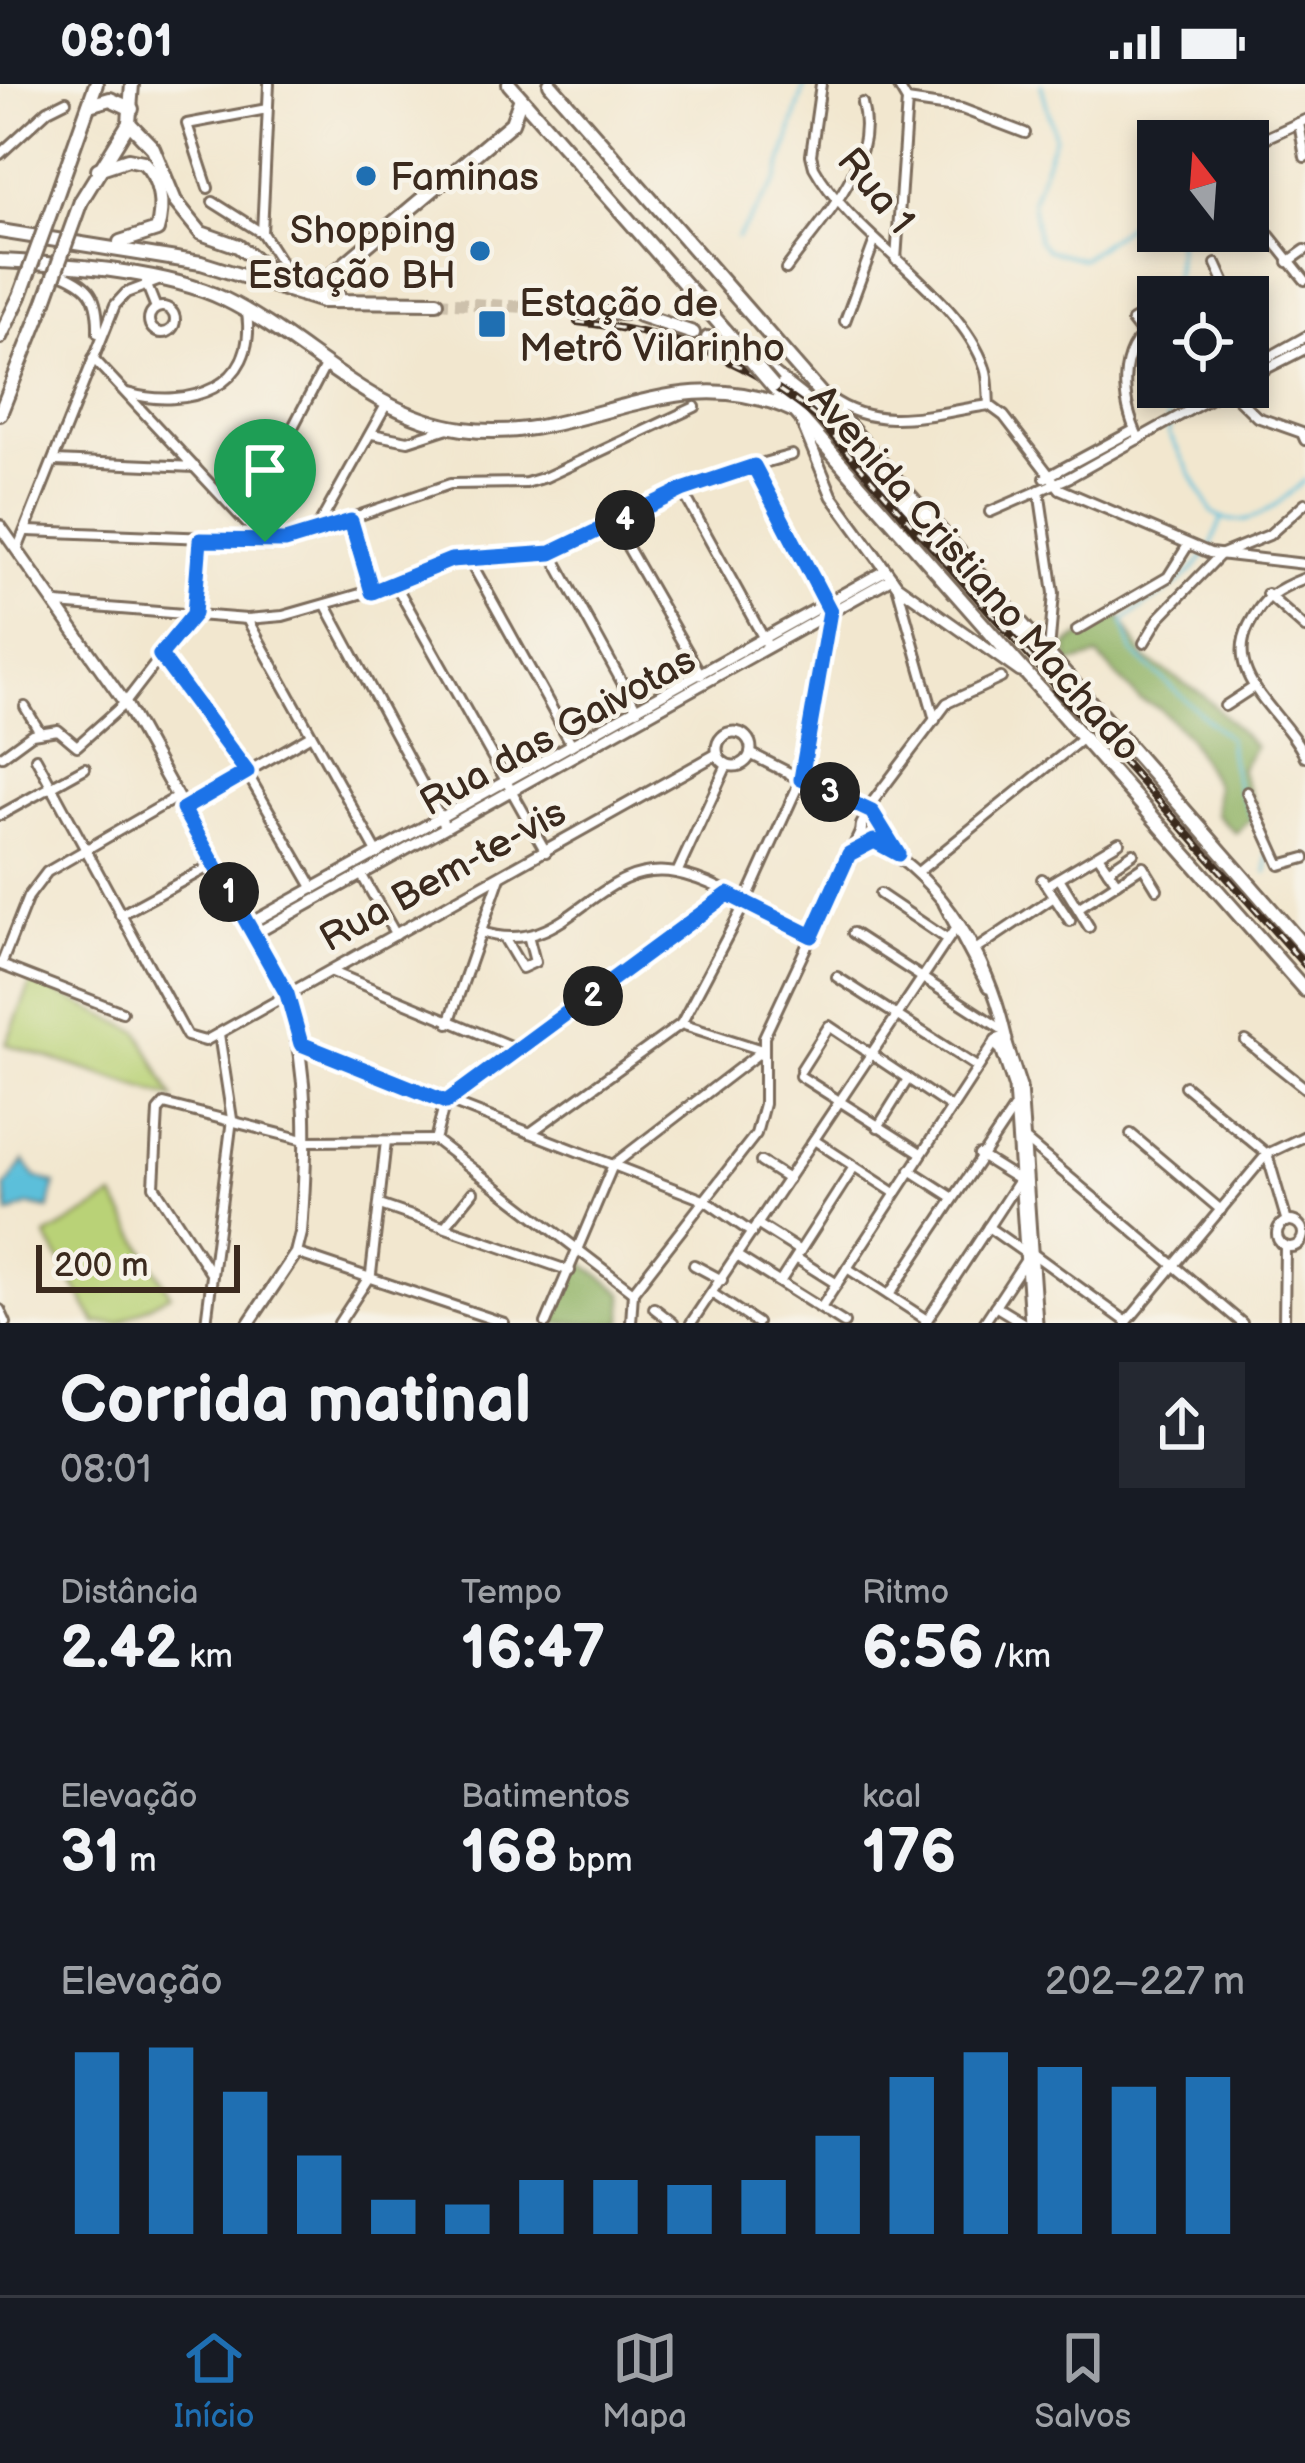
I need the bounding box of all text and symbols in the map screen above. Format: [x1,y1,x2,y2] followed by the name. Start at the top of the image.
[60,15,173,70] text: 08:01
[1137,120,1269,252] north arrow
[1137,120,1269,408] map controls
[826,139,924,244] street label: Rua 1
[390,155,539,202] place label: Faminas
[353,163,379,189] marker: Faminas
[247,208,456,300] place label: Shopping Estação BH
[467,238,493,264] marker: Shopping Estação BH
[1137,276,1269,408] button: locate
[519,281,785,373] place label: Estação de Metrô Vilarinho
[476,308,508,340] marker: Estação de Metrô Vilarinho
[798,376,1150,771] street label: Avenida Cristiano Machado
[214,419,316,542] pin
[232,437,298,503] icon: arrive
[595,490,655,550] pin: 4
[615,500,635,540] text: 4
[412,637,704,827] street label: Rua das Gaivotas
[800,762,860,822] pin: 3
[820,772,840,812] text: 3
[312,789,574,963] street label: Rua Bem-te-vis
[199,862,259,922] pin: 1
[222,872,236,912] text: 1
[563,966,623,1026] pin: 2
[583,976,603,1016] text: 2
[36,1239,240,1292] scale bar
[54,1246,148,1286] text: 200 m
[60,1362,531,1441] text: Corrida matinal
[1119,1362,1245,1488] button: share
[60,1447,152,1494] text: 08:01
[60,1573,199,1613] text: Distância
[461,1573,562,1613] text: Tempo
[862,1573,949,1613] text: Ritmo
[60,1613,180,1685] text: 2.42
[461,1613,605,1685] text: 16:47
[862,1613,984,1685] text: 6:56
[180,1637,233,1677] text: km
[984,1637,1051,1677] text: /km
[60,1777,198,1817] text: Elevação
[461,1777,630,1817] text: Batimentos
[862,1777,921,1817] text: kcal
[60,1817,120,1889] text: 31
[461,1817,559,1889] text: 168
[862,1817,956,1889] text: 176
[120,1841,157,1881] text: m
[559,1841,633,1881] text: bpm
[60,1959,223,2006] text: Elevação
[1045,1959,1245,2006] text: 202–227 m
[174,2325,254,2437] tab: Início
[602,2325,687,2437] tab: Mapa
[1035,2325,1131,2437] tab: Salvos

